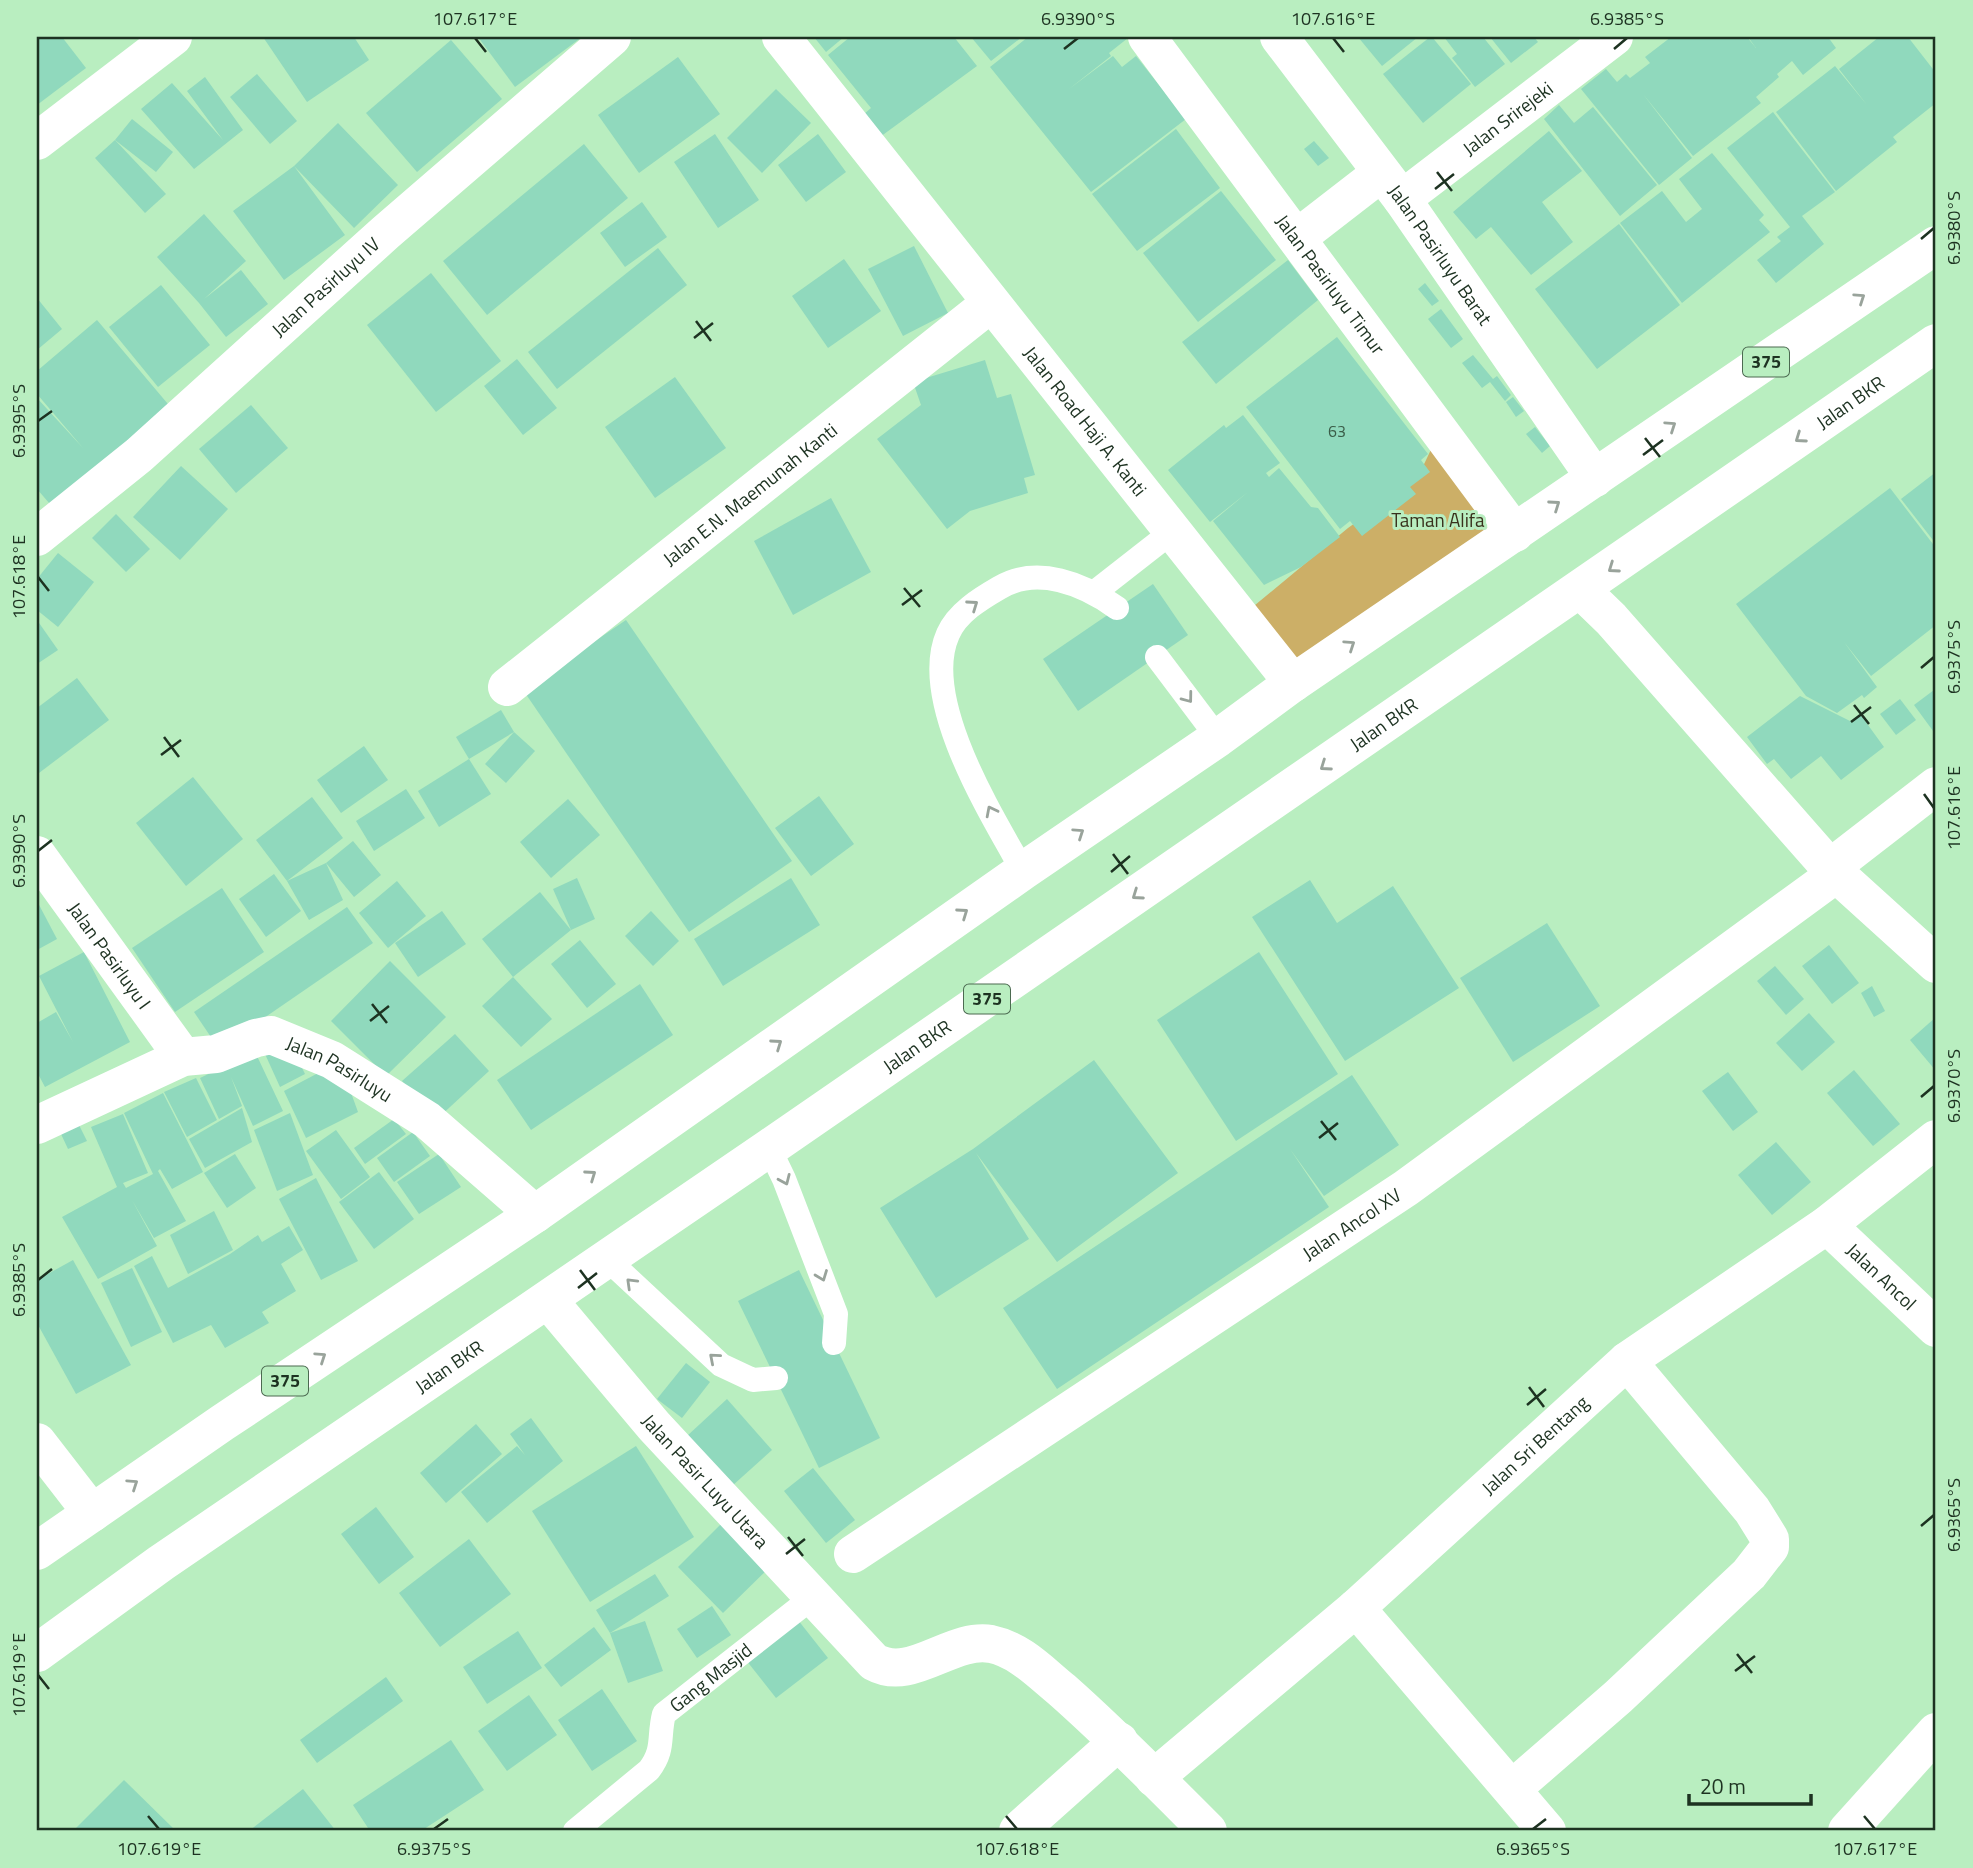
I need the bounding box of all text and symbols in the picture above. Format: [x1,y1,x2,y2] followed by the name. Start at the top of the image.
[433,5,517,32] text: 107.617°E
[1041,5,1115,32] text: 6.9390°S
[1291,5,1375,32] text: 107.616°E
[1590,5,1664,32] text: 6.9385°S
[1456,74,1559,162] street label: Jalan Srirejeki
[1382,178,1500,331] street label: Jalan Pasirluyu Barat
[1940,191,1967,265] text: 6.9380°S
[1269,208,1393,361] street label: Jalan Pasirluyu Timur
[264,230,386,343] street label: Jalan Pasirluyu IV
[1852,293,1865,306] one-way arrow
[1017,339,1154,502] street label: Jalan Road Haji A. Kanti
[1743,348,1789,376] road number: 375
[1810,368,1890,436] street label: Jalan BKR
[5,384,32,458] text: 6.9395°S
[656,416,843,572] street label: Jalan E.N. Maemunah Kanti
[1328,419,1346,443] house number: 63
[1664,421,1677,434] one-way arrow
[1795,430,1808,442] one-way arrow
[1547,501,1560,513] one-way arrow
[1391,505,1485,534] park label: Taman Alifa
[5,535,32,619] text: 107.618°E
[1608,560,1621,572] one-way arrow
[965,601,978,613] one-way arrow
[1940,620,1967,694] text: 6.9375°S
[1342,640,1355,653] one-way arrow
[1179,690,1192,702] one-way arrow
[1343,690,1423,758] street label: Jalan BKR
[1320,758,1333,770] one-way arrow
[1940,766,1967,850] text: 107.616°E
[986,806,1000,818] one-way arrow
[5,814,32,888] text: 6.9390°S
[1072,828,1085,841] one-way arrow
[1132,887,1145,900] one-way arrow
[61,896,159,1015] street label: Jalan Pasirluyu I
[955,909,968,921] one-way arrow
[964,984,1010,1014] road number: 375
[876,1012,957,1080] street label: Jalan BKR
[282,1028,399,1109] street label: Jalan Pasirluyu
[769,1040,782,1052] one-way arrow
[1940,1049,1967,1123] text: 6.9370°S
[583,1171,596,1183] one-way arrow
[777,1173,791,1185] one-way arrow
[1296,1180,1407,1267] street label: Jalan Ancol XV
[1840,1236,1924,1317] street label: Jalan Ancol
[5,1243,32,1317] text: 6.9385°S
[814,1270,828,1282] one-way arrow
[627,1278,640,1291] one-way arrow
[409,1332,489,1400] street label: Jalan BKR
[314,1352,327,1365] one-way arrow
[709,1354,722,1366] one-way arrow
[262,1366,308,1396] road number: 375
[1474,1388,1595,1501] street label: Jalan Sri Bentang
[635,1407,776,1555] street label: Jalan Pasir Luyu Utara
[1940,1478,1967,1552] text: 6.9365°S
[125,1480,138,1492] one-way arrow
[5,1633,32,1717] text: 107.619°E
[663,1635,758,1719] street label: Gang Masjid
[1689,1763,1812,1807] scale bar
[1700,1770,1746,1802] text: 20 m
[117,1835,201,1862] text: 107.619°E
[397,1835,471,1862] text: 6.9375°S
[975,1835,1059,1862] text: 107.618°E
[1496,1835,1570,1862] text: 6.9365°S
[1833,1835,1917,1862] text: 107.617°E

